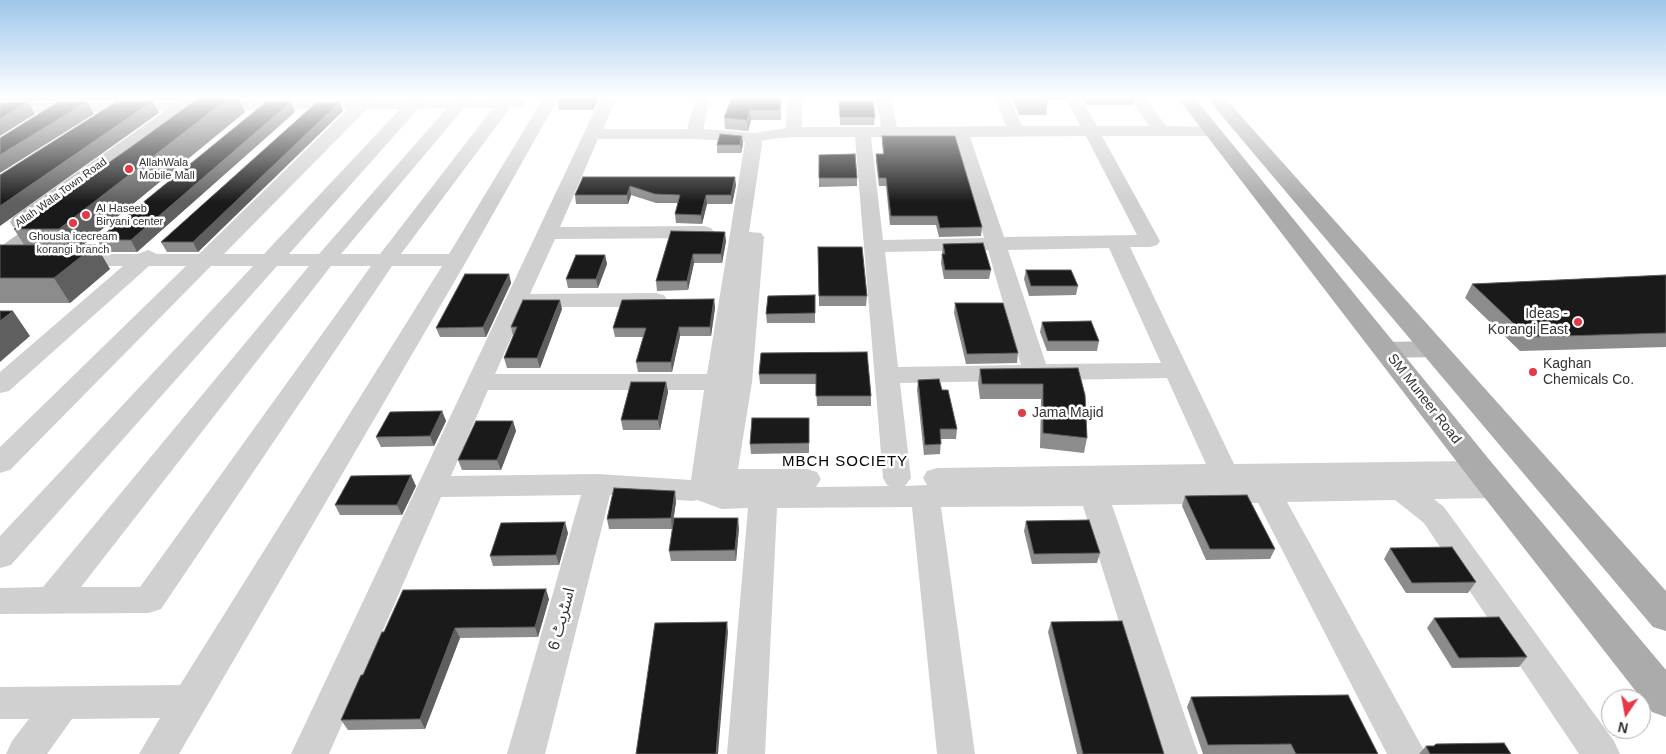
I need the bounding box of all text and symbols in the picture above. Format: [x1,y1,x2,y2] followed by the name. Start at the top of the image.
[13,155,109,231] street label: Allah Wala Town Road
[139,156,195,182] place label: AllahWala Mobile Mall
[123,163,135,175] marker: AllahWala Mobile Mall
[96,202,163,228] place label: Al Haseeb Biryani center
[80,209,92,221] marker: Al Haseeb Biryani center
[67,217,79,229] marker: Ghousia icecream korangi branch
[29,230,117,256] place label: Ghousia icecream korangi branch
[1488,306,1568,338] place label: Ideas - Korangi East
[1572,316,1584,328] marker: Ideas - Korangi East
[1384,351,1464,447] street label: SM Muneer Road
[1543,356,1634,388] place label: Kaghan Chemicals Co.
[1527,366,1539,378] marker: Kaghan Chemicals Co.
[1032,405,1104,421] place label: Jama Majid
[1016,407,1028,419] marker: Jama Majid
[780,453,910,471] district label: MBCH SOCIETY
[544,586,580,652] street label: اسٹریٹ 6
[1601,689,1651,739] north arrow
[1616,719,1630,737] text: N

